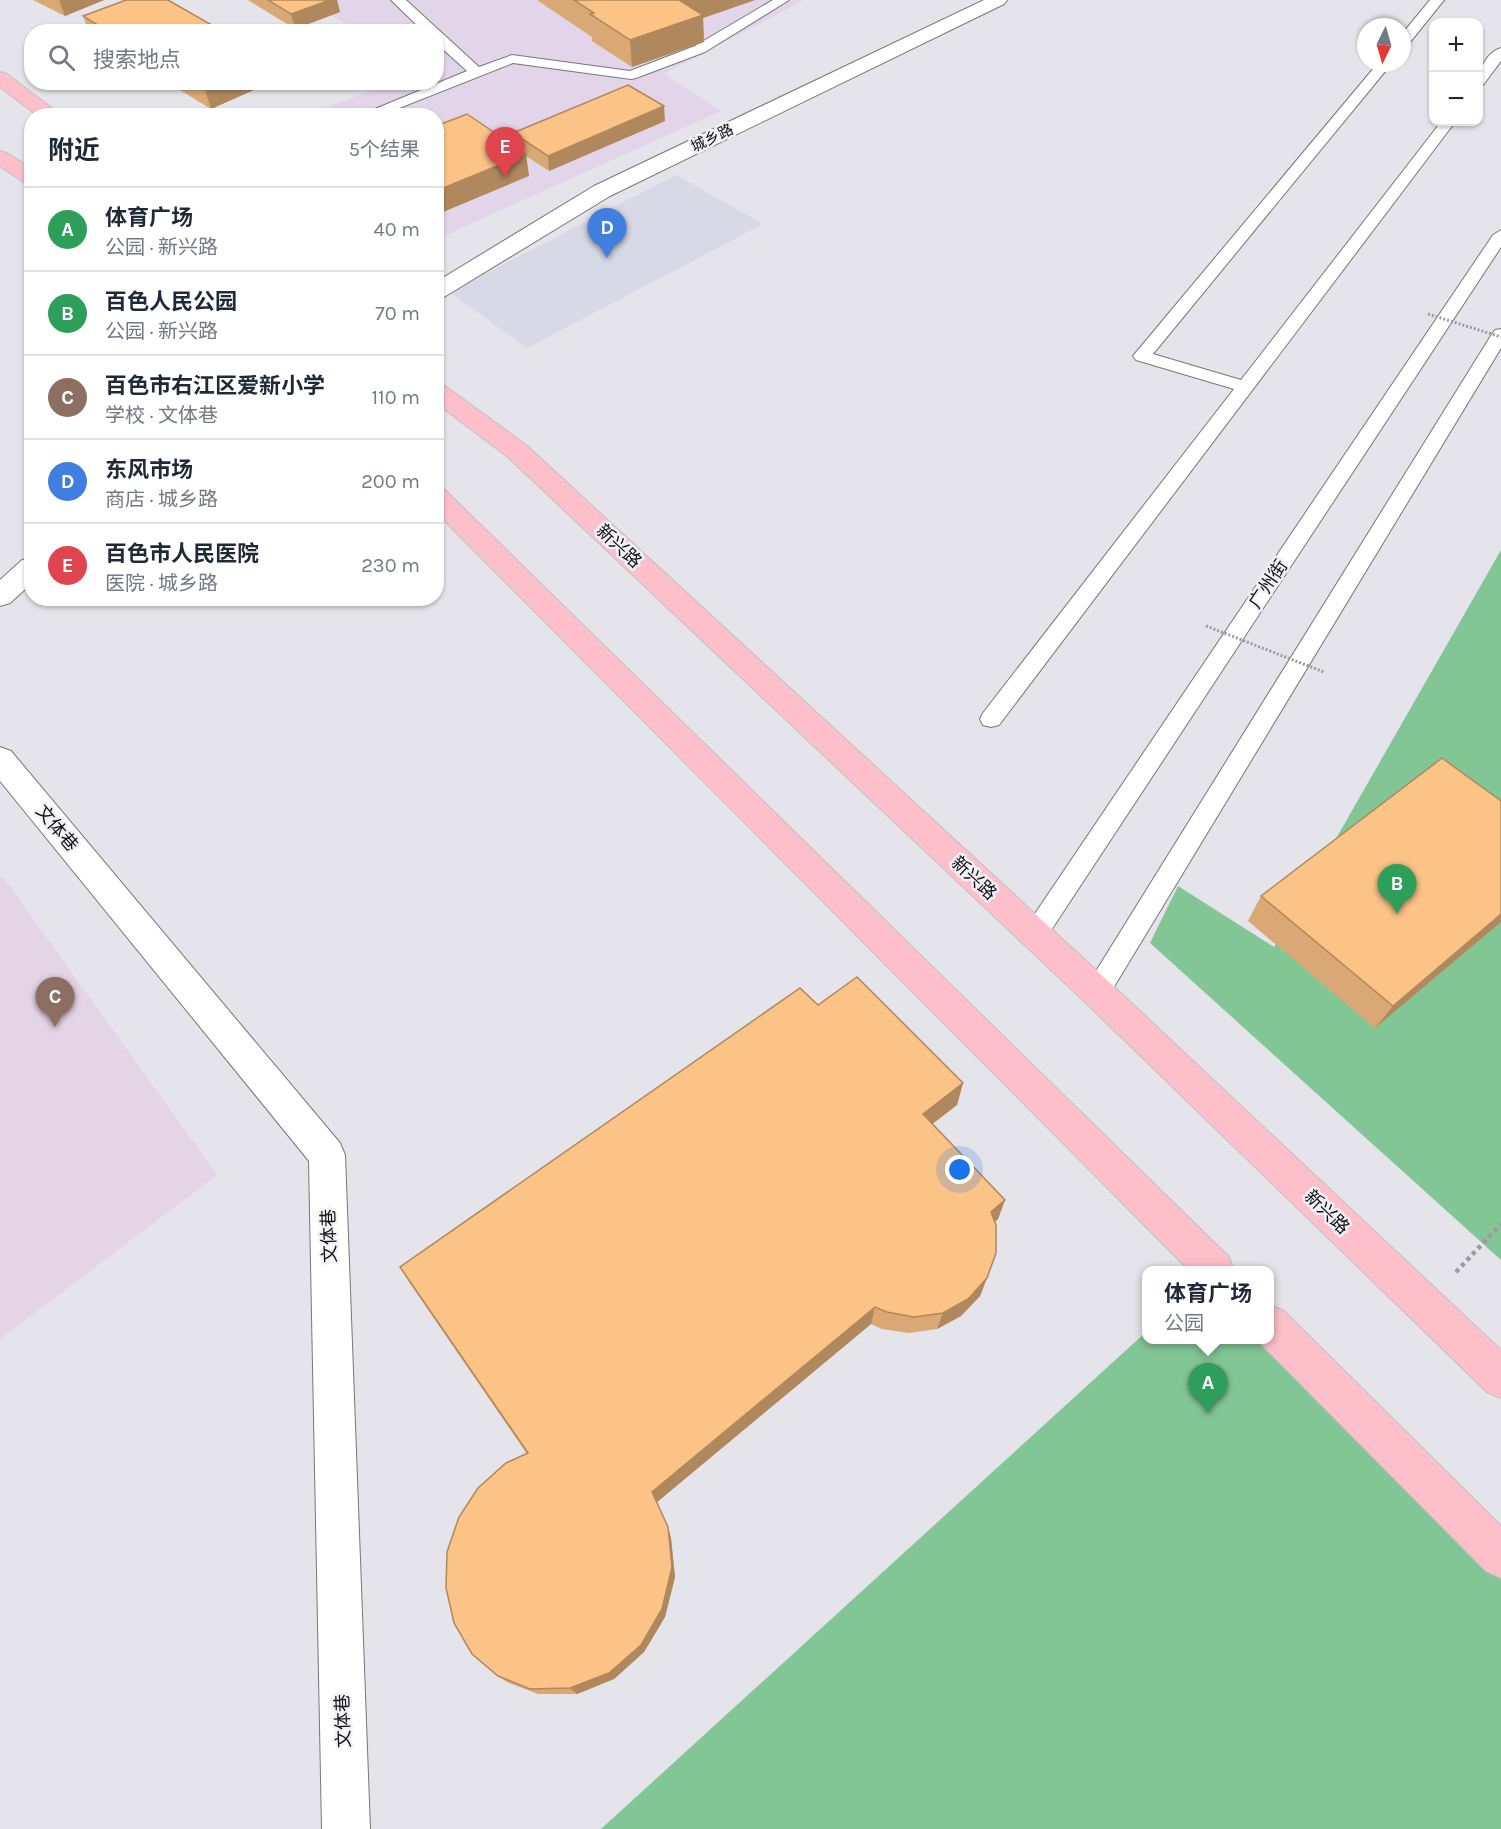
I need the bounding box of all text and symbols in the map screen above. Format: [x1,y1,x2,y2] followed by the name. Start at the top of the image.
[1357,18,1411,72] north arrow
[1429,18,1483,126] map controls
[1429,18,1483,72] button: +
[24,24,444,90] search box
[45,41,78,74] icon: search
[93,47,181,73] text: 搜索地点
[1429,72,1483,126] button: −
[688,120,736,156] street label: 城乡路
[486,128,524,177] pin: E
[48,135,100,166] text: 附近
[349,138,420,161] text: 5个结果
[105,205,193,231] text: 体育广场
[588,208,626,258] pin: D
[61,218,74,241] text: A
[374,218,420,241] text: 40 m
[105,236,218,259] text: 公园 · 新兴路
[105,289,237,315] text: 百色人民公园
[61,302,74,325] text: B
[375,302,420,325] text: 70 m
[105,320,218,343] text: 公园 · 新兴路
[105,373,325,399] text: 百色市右江区爱新小学
[61,386,74,409] text: C
[371,386,420,409] text: 110 m
[105,404,218,427] text: 学校 · 文体巷
[105,457,193,483] text: 东风市场
[61,470,74,493] text: D
[361,470,420,493] text: 200 m
[105,488,218,511] text: 商店 · 城乡路
[592,520,646,572] street label: 新兴路
[105,541,259,567] text: 百色市人民医院
[62,554,73,577] text: E
[361,554,420,577] text: 230 m
[1244,555,1292,613] street label: 广州街
[105,572,218,595] text: 医院 · 城乡路
[31,800,83,856] street label: 文体巷
[947,852,1001,904] street label: 新兴路
[1378,864,1416,914] pin: B
[36,978,74,1027] pin: C
[945,1155,974,1184] your location
[1300,1185,1354,1239] street label: 新兴路
[317,1209,341,1263] street label: 文体巷
[1142,1266,1274,1344] popup
[1164,1281,1252,1307] text: 体育广场
[1164,1312,1204,1335] text: 公园
[1188,1364,1228,1413] pin: A
[331,1694,355,1748] street label: 文体巷

